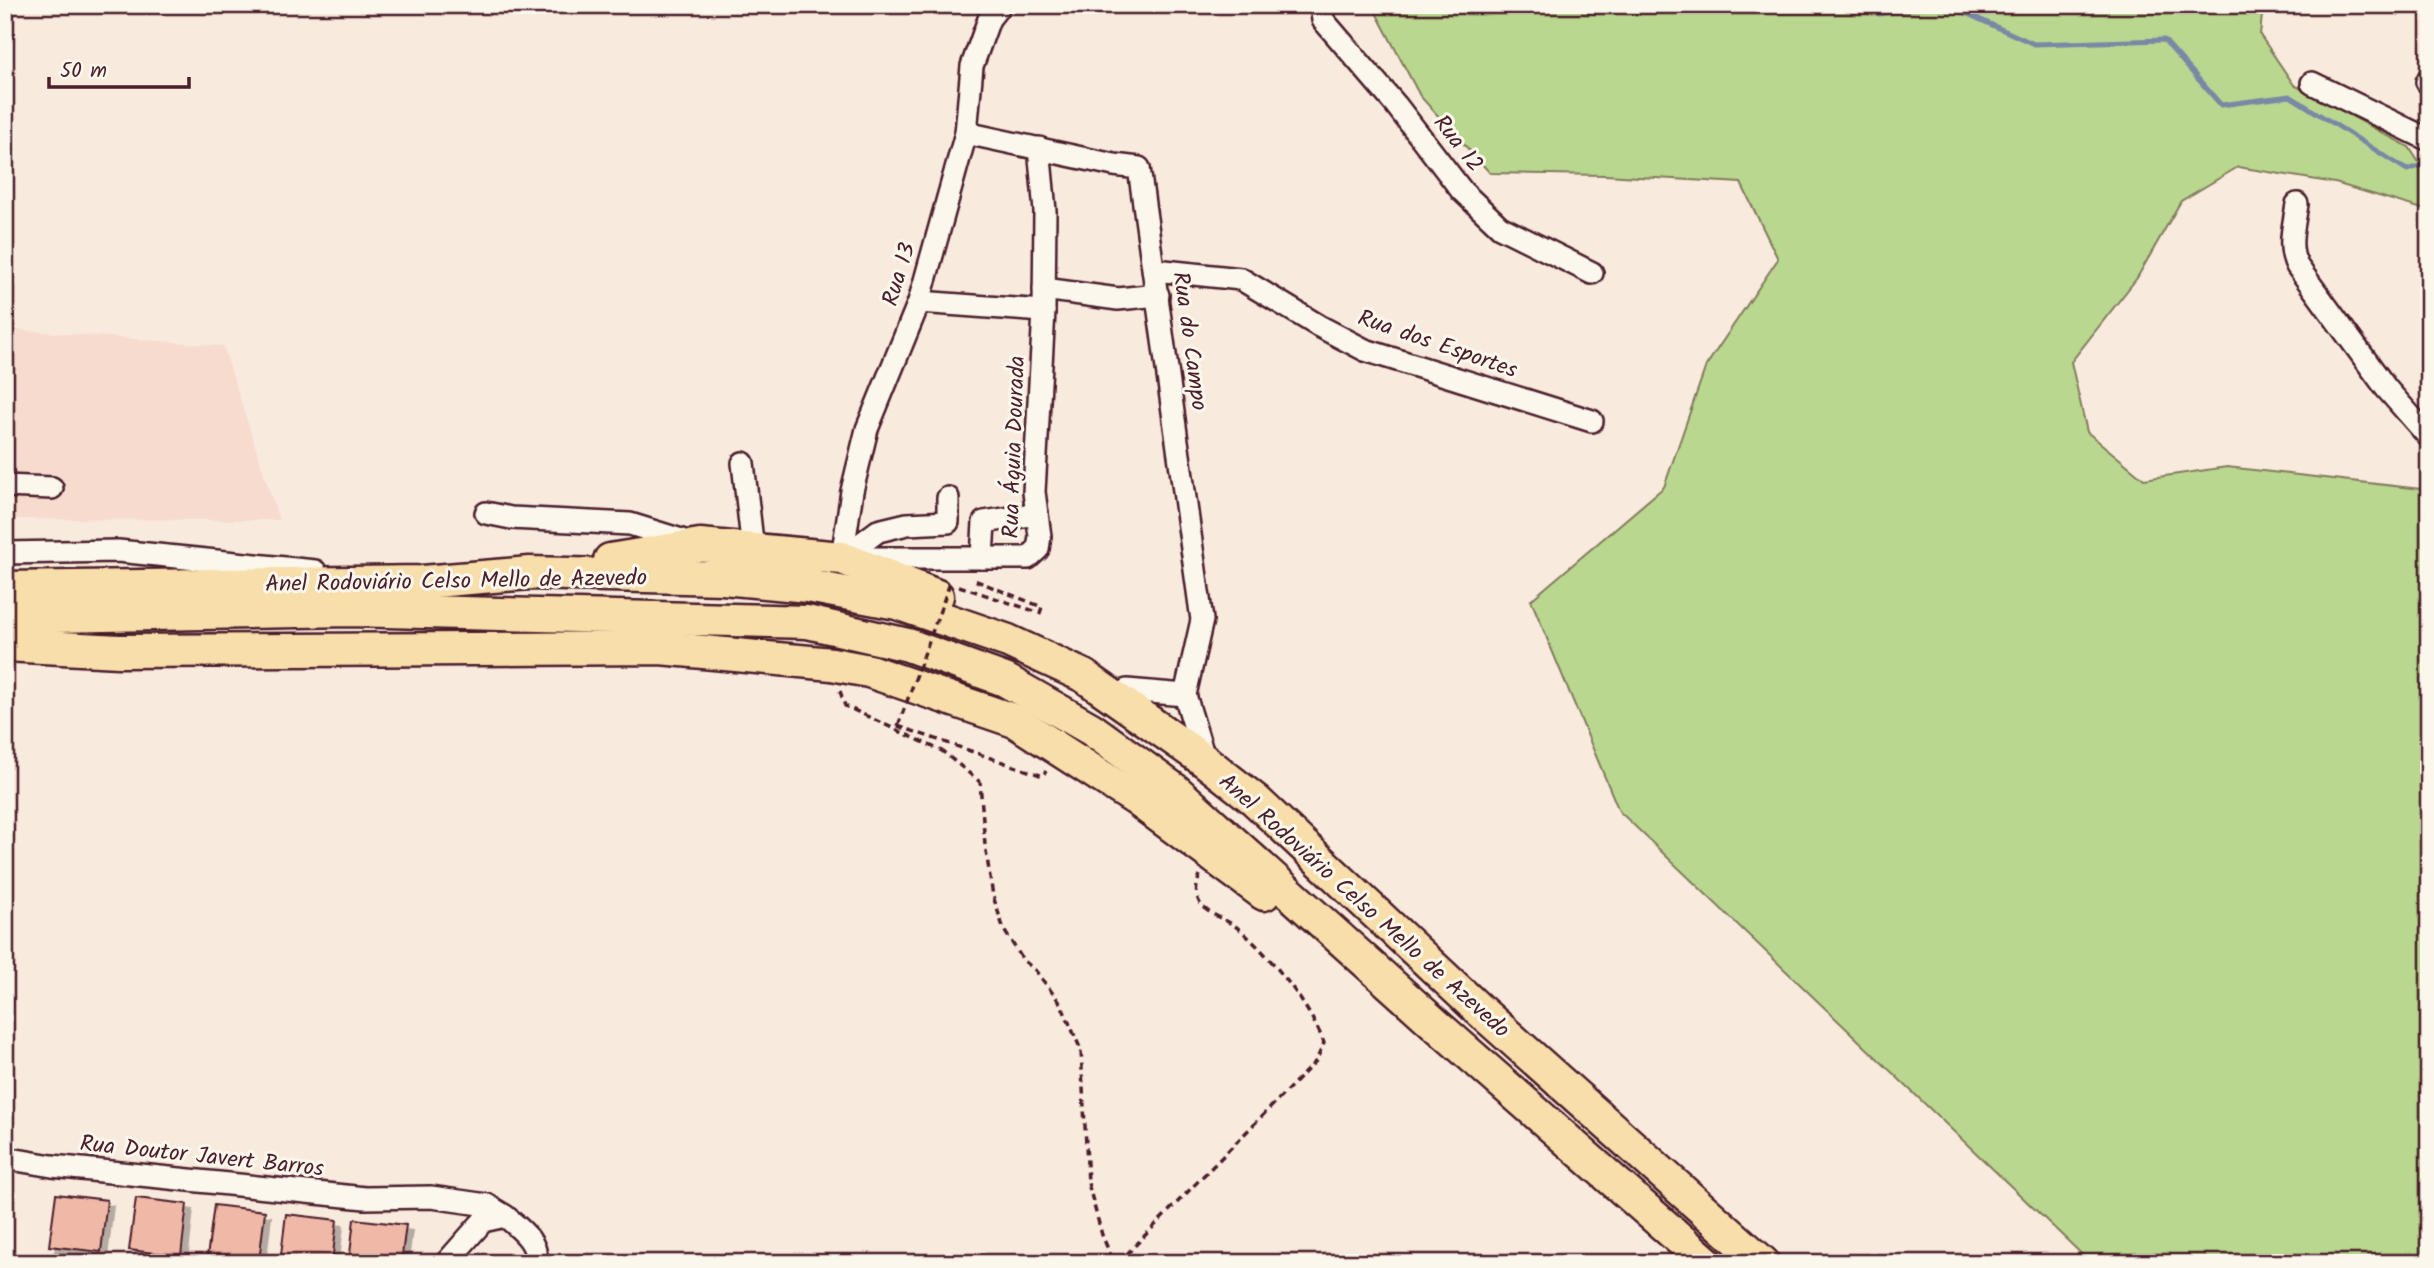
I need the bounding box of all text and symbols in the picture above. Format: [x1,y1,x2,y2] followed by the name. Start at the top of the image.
[49,46,189,90] scale bar
[60,55,107,88] text: 50 m
[1423,108,1492,181] street label: Rua 12
[873,238,927,311] street label: Rua 13
[1161,269,1217,413] street label: Rua do Campo
[1353,301,1522,389] street label: Rua dos Esportes
[994,355,1036,539] street label: Rua Águia Dourada
[265,561,647,603] street label: Anel Rodoviário Celso Mello de Azevedo
[1210,765,1518,1048] street label: Anel Rodoviário Celso Mello de Azevedo
[78,1126,326,1188] street label: Rua Doutor Javert Barros

